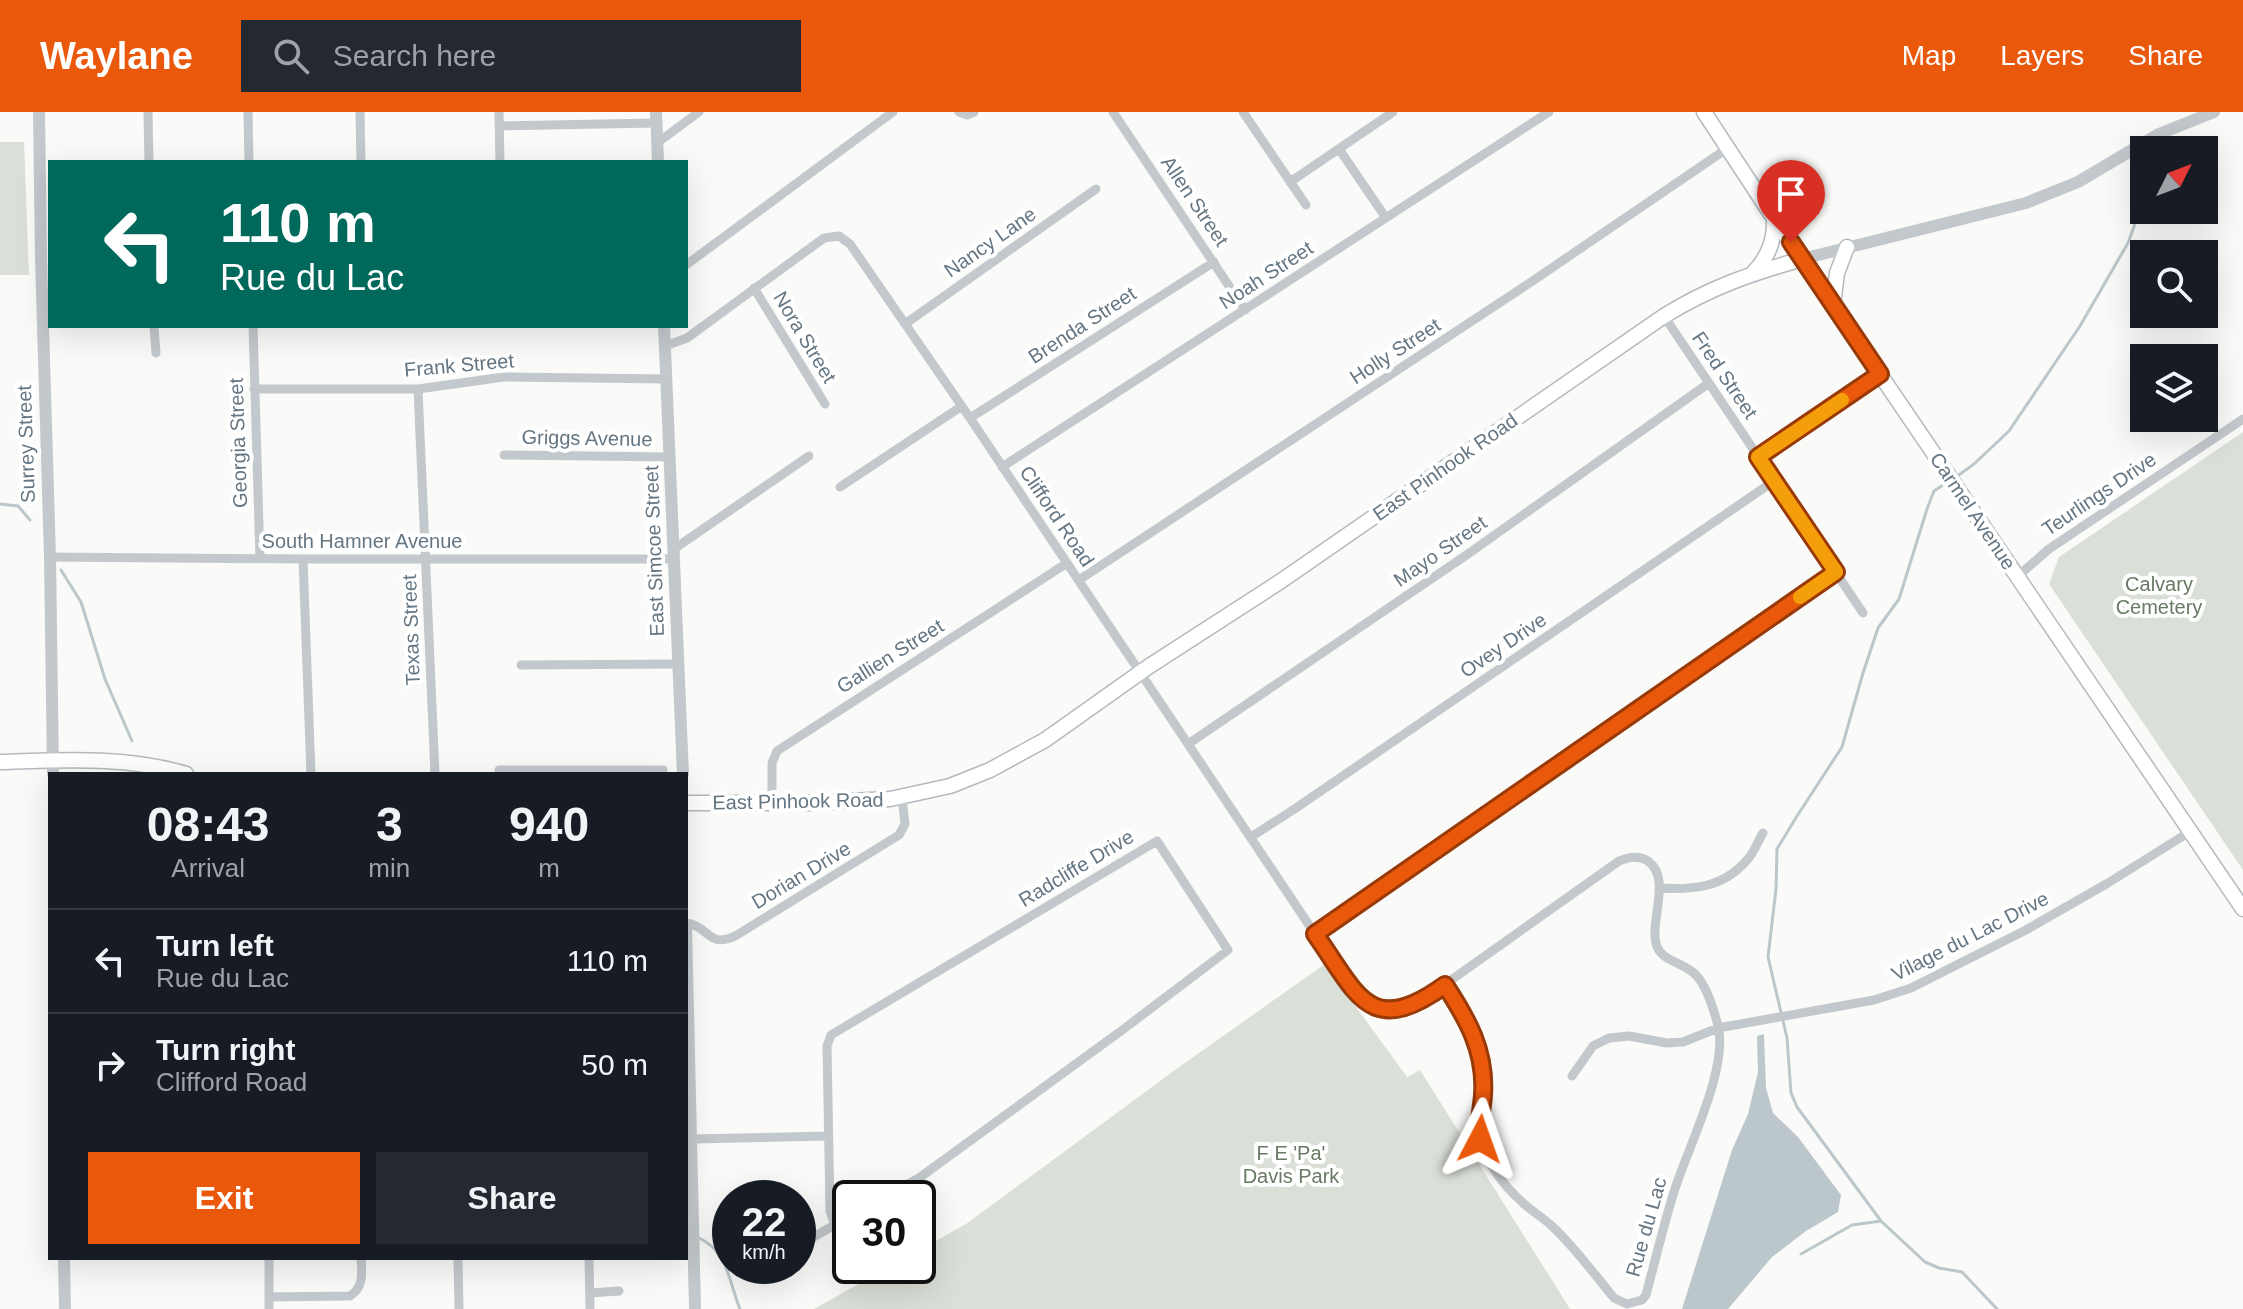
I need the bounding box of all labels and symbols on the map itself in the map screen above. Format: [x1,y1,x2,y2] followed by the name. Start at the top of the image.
[2130,136,2218,224] north arrow
[1157,152,1233,250] street label: Allen Street
[1757,160,1825,242] pin
[940,202,1040,282] street label: Nancy Lane
[1215,236,1317,313] street label: Noah Street
[1024,282,1140,368] street label: Brenda Street
[769,288,841,387] street label: Nora Street
[1346,313,1445,388] street label: Holly Street
[1688,327,1762,423] street label: Fred Street
[403,349,515,381] street label: Frank Street
[225,377,251,508] street label: Georgia Street
[13,384,39,503] street label: Surrey Street
[1369,409,1521,525] street label: East Pinhook Road
[521,426,653,450] street label: Griggs Avenue
[1926,448,2020,574] street label: Carmel Avenue
[2038,448,2160,540] street label: Teurlings Drive
[1015,462,1099,570] street label: Clifford Road
[640,465,668,637] street label: East Simcoe Street
[1390,511,1491,591] street label: Mayo Street
[262,530,462,552] street label: South Hamner Avenue
[2116,573,2202,618] park label: Calvary Cemetery
[398,574,424,686] street label: Texas Street
[1456,608,1550,682] street label: Ovey Drive
[833,614,948,697] street label: Gallien Street
[712,789,884,813] street label: East Pinhook Road
[1015,825,1137,911] street label: Radcliffe Drive
[748,837,854,913] street label: Dorian Drive
[1888,887,2052,985] street label: Vilage du Lac Drive
[1438,1097,1522,1181] position arrow
[1243,1142,1340,1187] park label: F E 'Pa' Davis Park
[1621,1175,1671,1279] street label: Rue du Lac
[832,1180,936,1284] speed limit sign: 30

